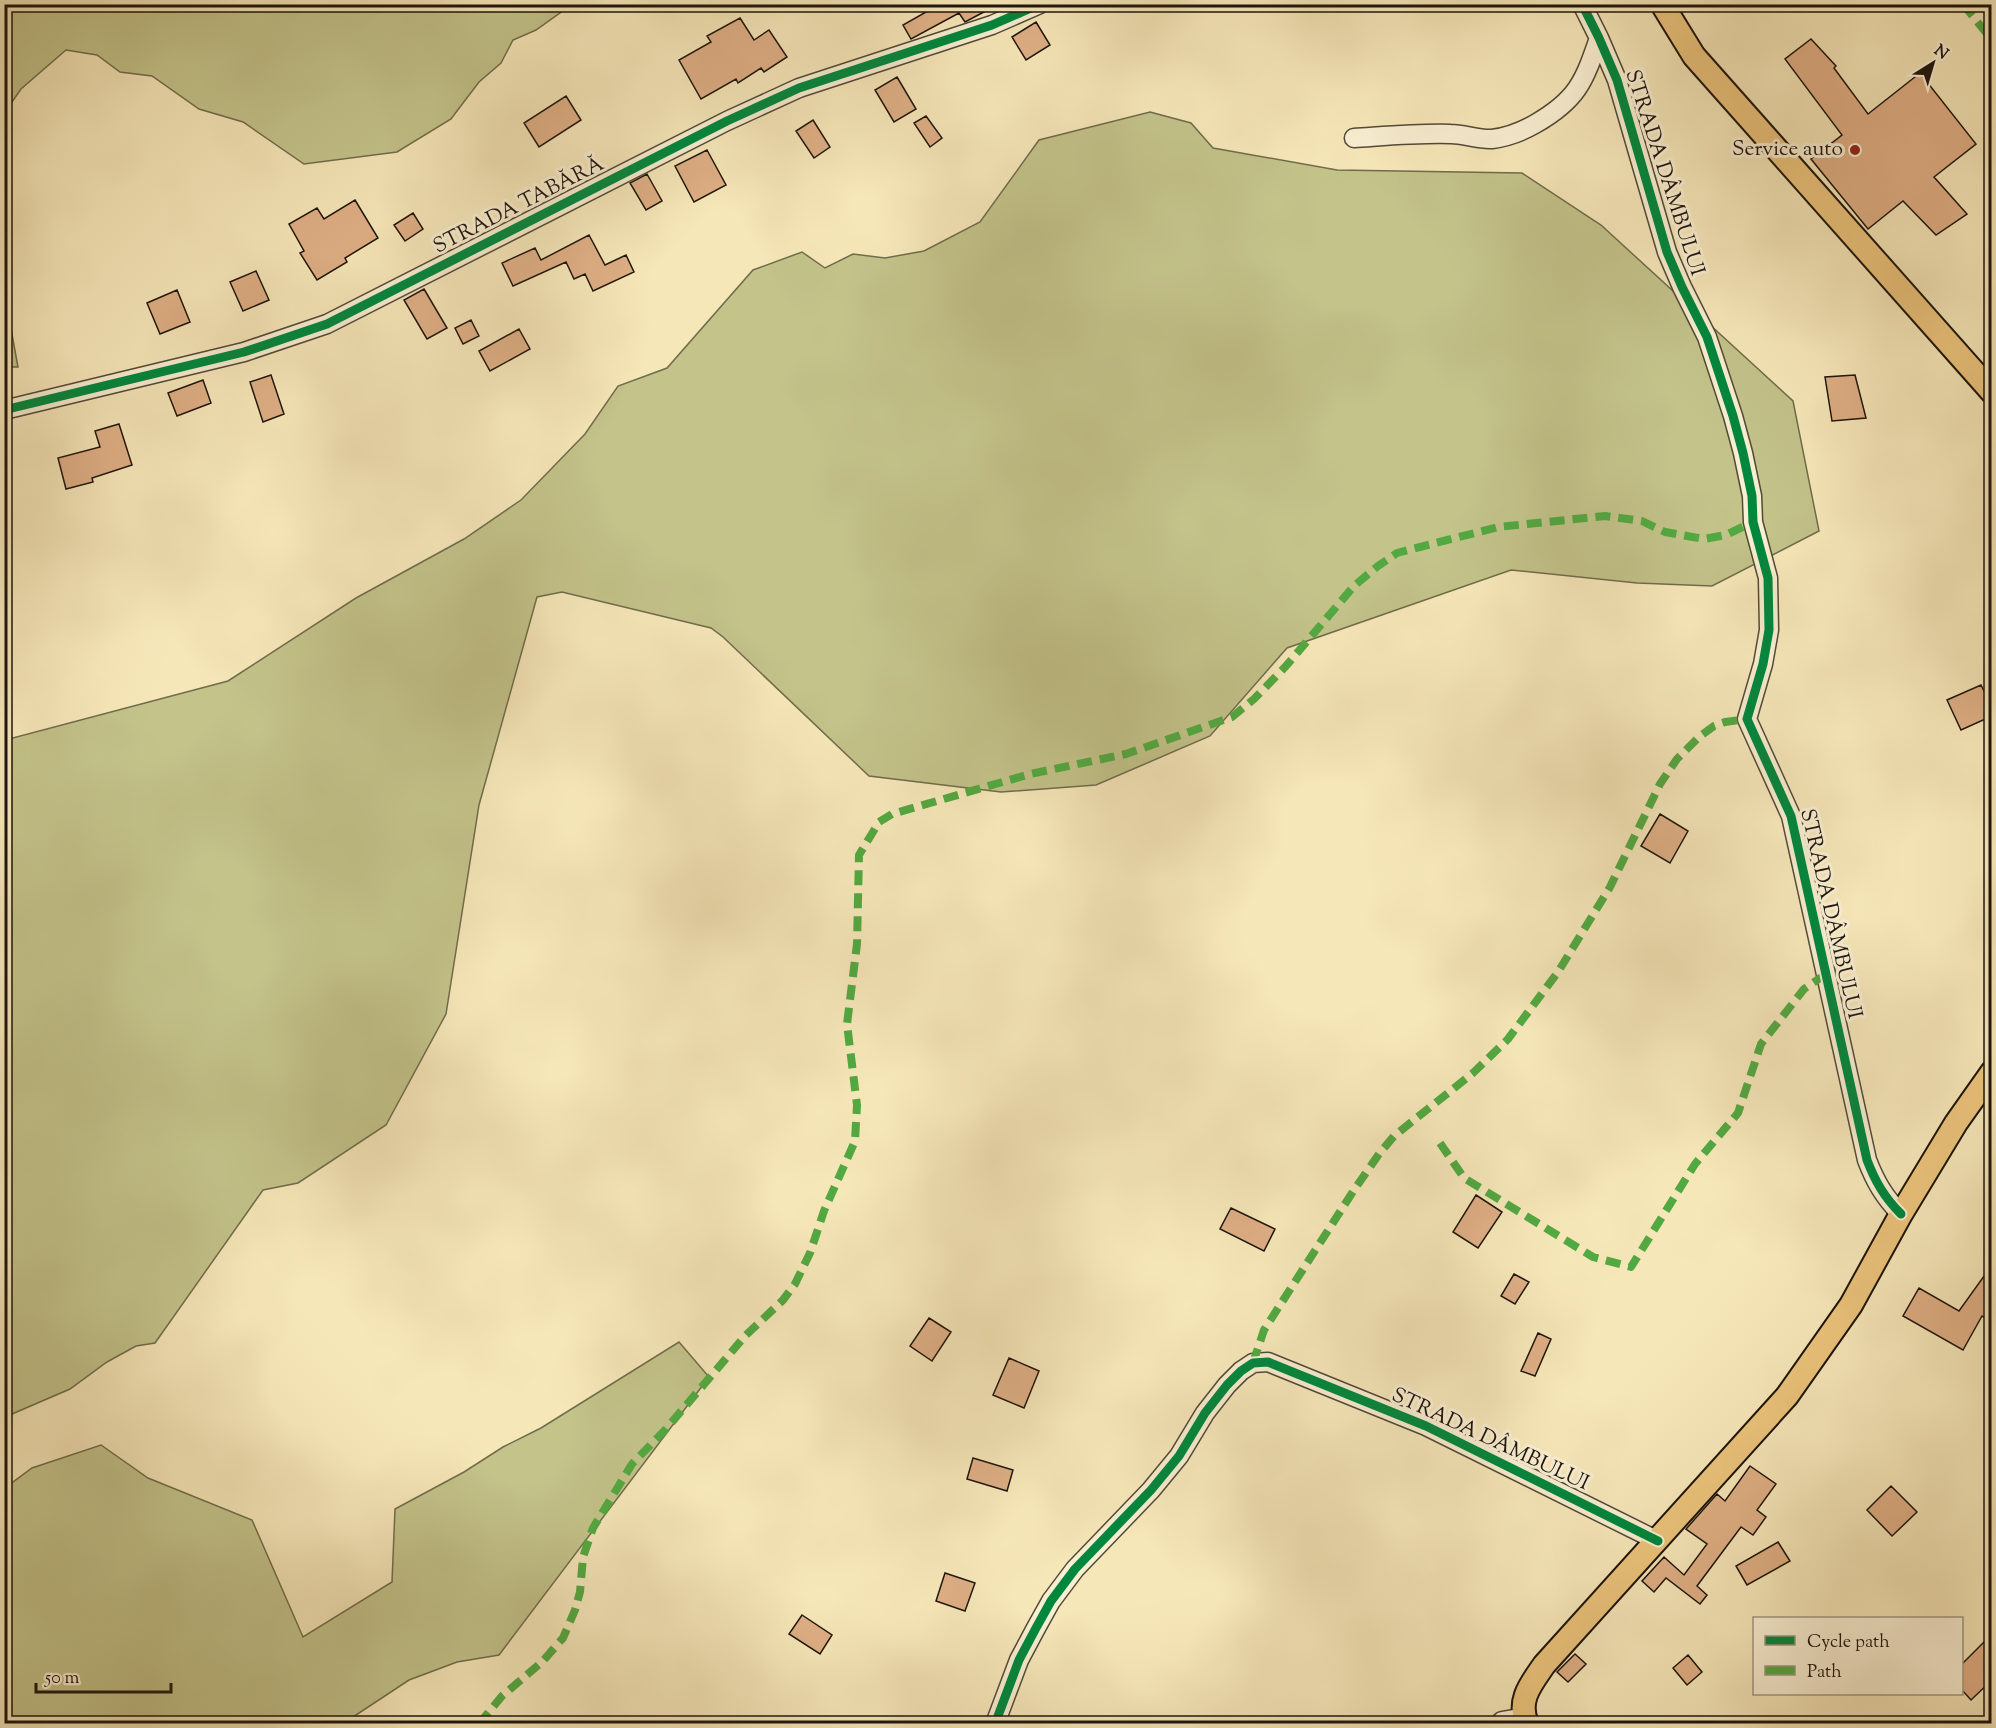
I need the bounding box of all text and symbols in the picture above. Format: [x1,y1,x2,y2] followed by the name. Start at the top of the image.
[1903,33,1963,93] north arrow
[1928,40,1953,66] text: N
[1617,66,1712,280] street label: STRADA DÂMBULUI
[1732,135,1843,165] place label: Service auto
[1848,143,1862,157] marker: Service auto
[428,150,610,262] street label: STRADA TABĂRĂ
[1791,806,1869,1022] street label: STRADA DÂMBULUI
[1386,1381,1594,1499] street label: STRADA DÂMBULUI
[1753,1617,1963,1695] legend
[1807,1630,1890,1656] text: Cycle path
[36,1656,171,1694] scale bar
[1807,1660,1842,1686] text: Path
[44,1666,80,1692] text: 50 m

